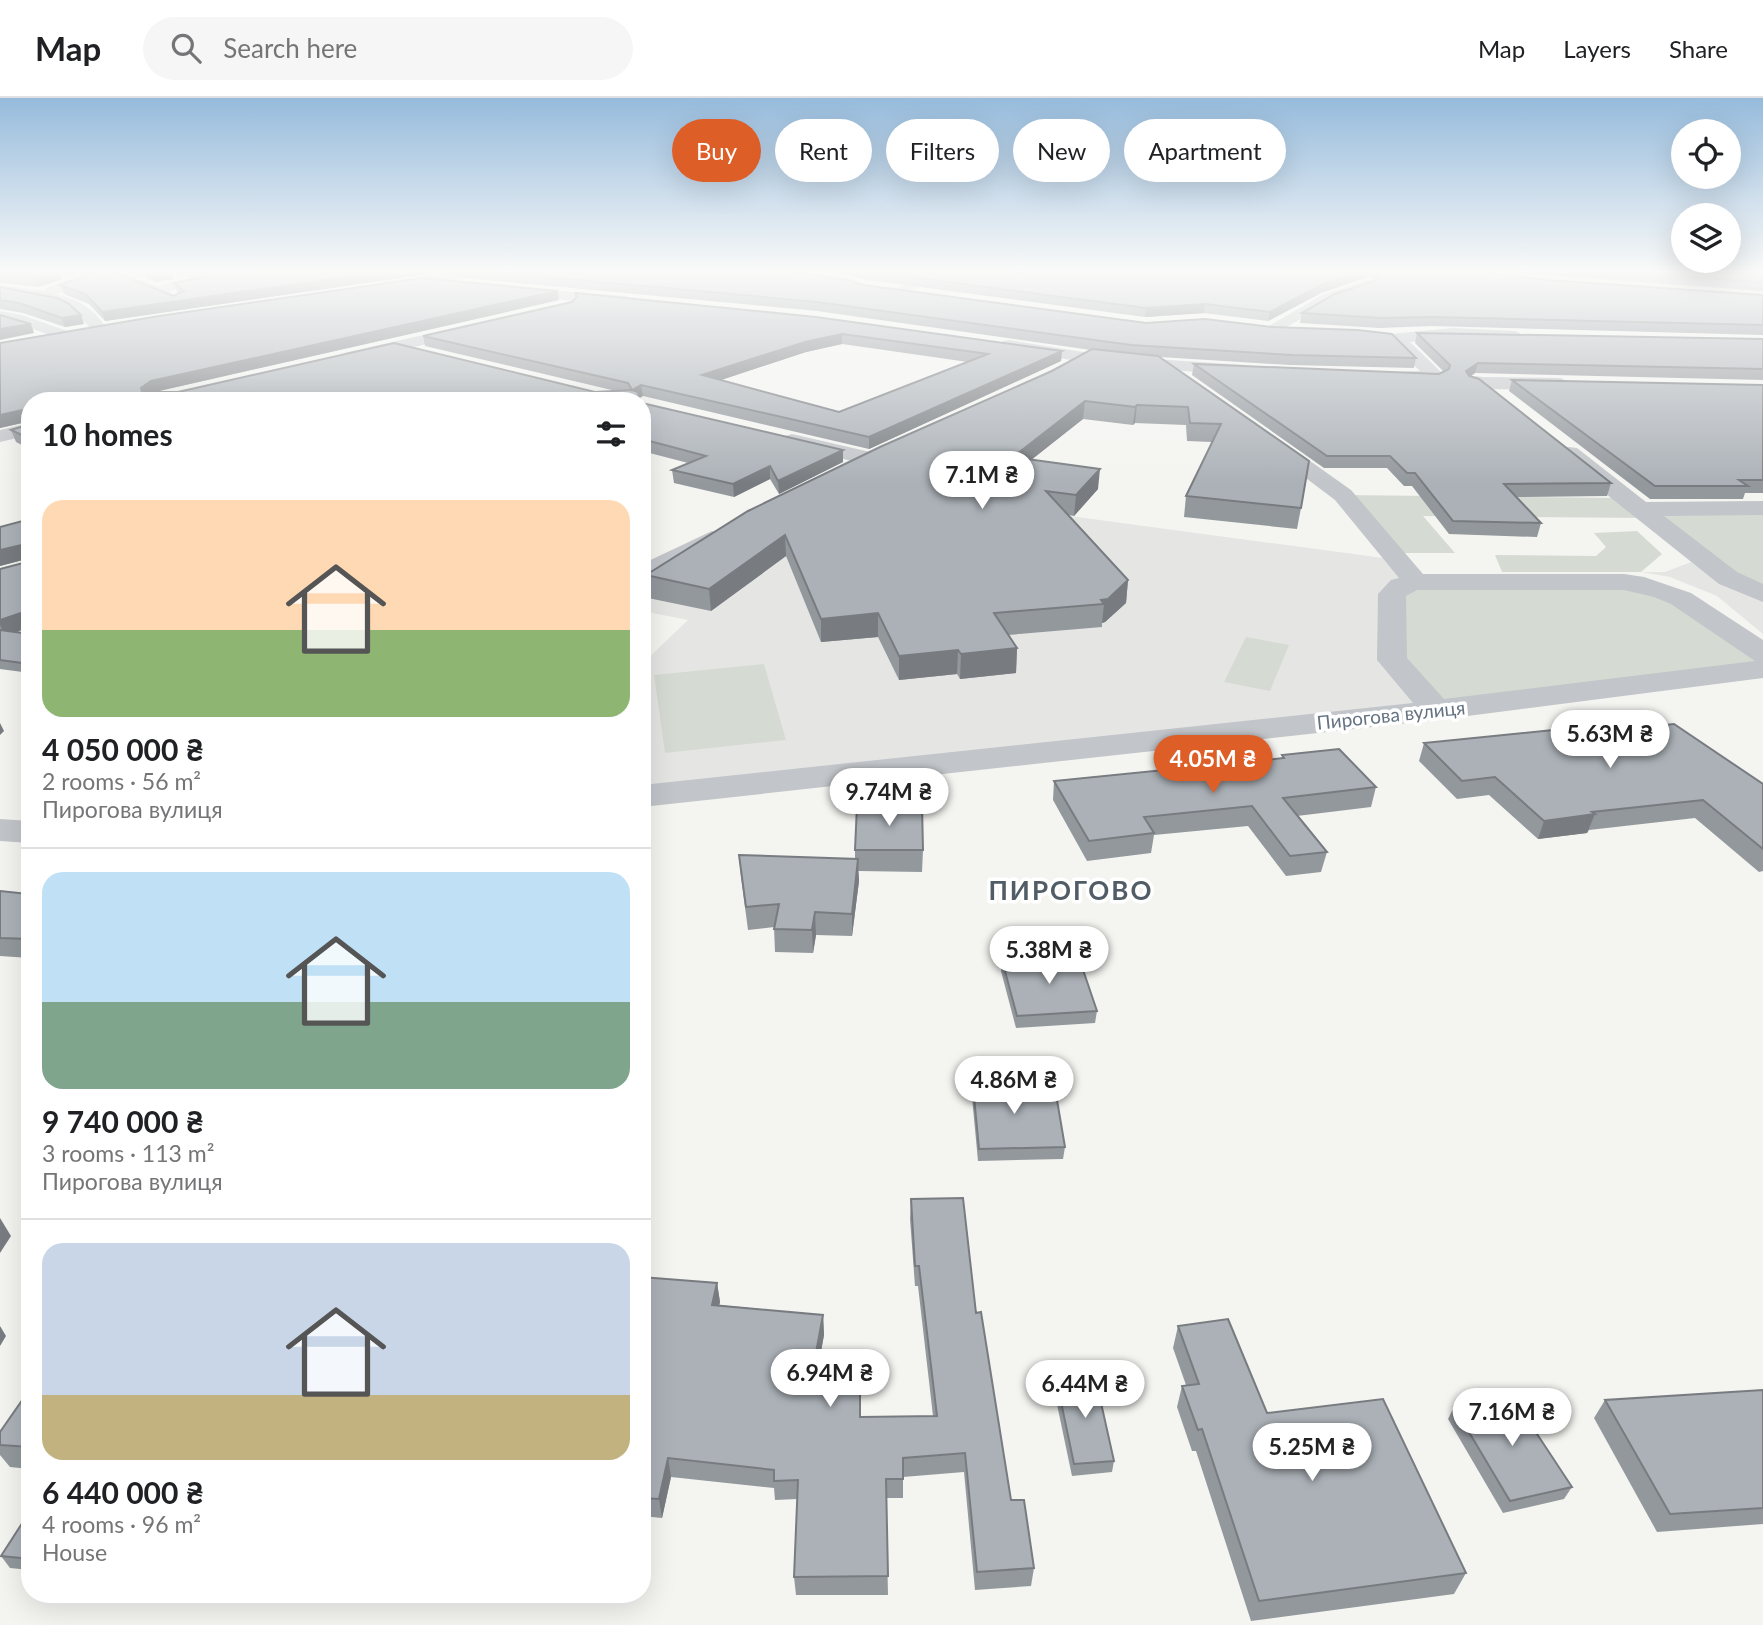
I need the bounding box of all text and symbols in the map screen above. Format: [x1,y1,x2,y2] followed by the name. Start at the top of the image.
[143,17,633,80] search box
[35,28,101,68] text: Map
[167,29,205,67] icon: search
[223,32,357,64] text: Search here
[1478,34,1525,63] text: Map
[1563,34,1631,63] text: Layers
[1669,34,1728,63] text: Share
[672,119,761,182] chip: Buy
[775,119,872,182] chip: Rent
[886,119,999,182] chip: Filters
[1013,119,1110,182] chip: New
[1124,119,1286,182] chip: Apartment
[1671,119,1741,273] map controls
[1671,119,1741,189] button: locate
[1671,203,1741,273] button: layers
[592,415,630,453] icon: filters
[42,416,173,452] text: 10 homes
[925,452,1039,511] pin: 7.1M ₴
[945,460,1019,488] text: 7.1M ₴
[273,546,399,672] icon: home
[1316,695,1466,734] street label: Пирогова вулиця
[1545,710,1675,770] pin: 5.63M ₴
[1567,719,1653,747] text: 5.63M ₴
[42,731,204,767] text: 4 050 000 ₴
[1148,736,1278,795] pin: 4.05M ₴
[1170,744,1256,772] text: 4.05M ₴
[42,767,201,795] text: 2 rooms · 56 m²
[824,768,954,828] pin: 9.74M ₴
[846,777,932,805] text: 9.74M ₴
[42,795,222,823] text: Пирогова вулиця
[988,874,1154,906] district label: ПИРОГОВО
[273,918,399,1044] icon: home
[984,926,1114,986] pin: 5.38M ₴
[1006,935,1092,963] text: 5.38M ₴
[949,1056,1079,1116] pin: 4.86M ₴
[971,1065,1057,1093] text: 4.86M ₴
[42,1103,204,1139] text: 9 740 000 ₴
[42,1139,214,1167] text: 3 rooms · 113 m²
[42,1167,222,1195] text: Пирогова вулиця
[273,1289,399,1415] icon: home
[765,1350,895,1409] pin: 6.94M ₴
[787,1358,873,1386] text: 6.94M ₴
[1020,1360,1150,1420] pin: 6.44M ₴
[1042,1369,1128,1397] text: 6.44M ₴
[1447,1388,1577,1448] pin: 7.16M ₴
[1469,1397,1555,1425] text: 7.16M ₴
[1247,1424,1377,1483] pin: 5.25M ₴
[1269,1432,1355,1460] text: 5.25M ₴
[42,1474,204,1510] text: 6 440 000 ₴
[42,1510,201,1538] text: 4 rooms · 96 m²
[42,1538,107,1566] text: House

